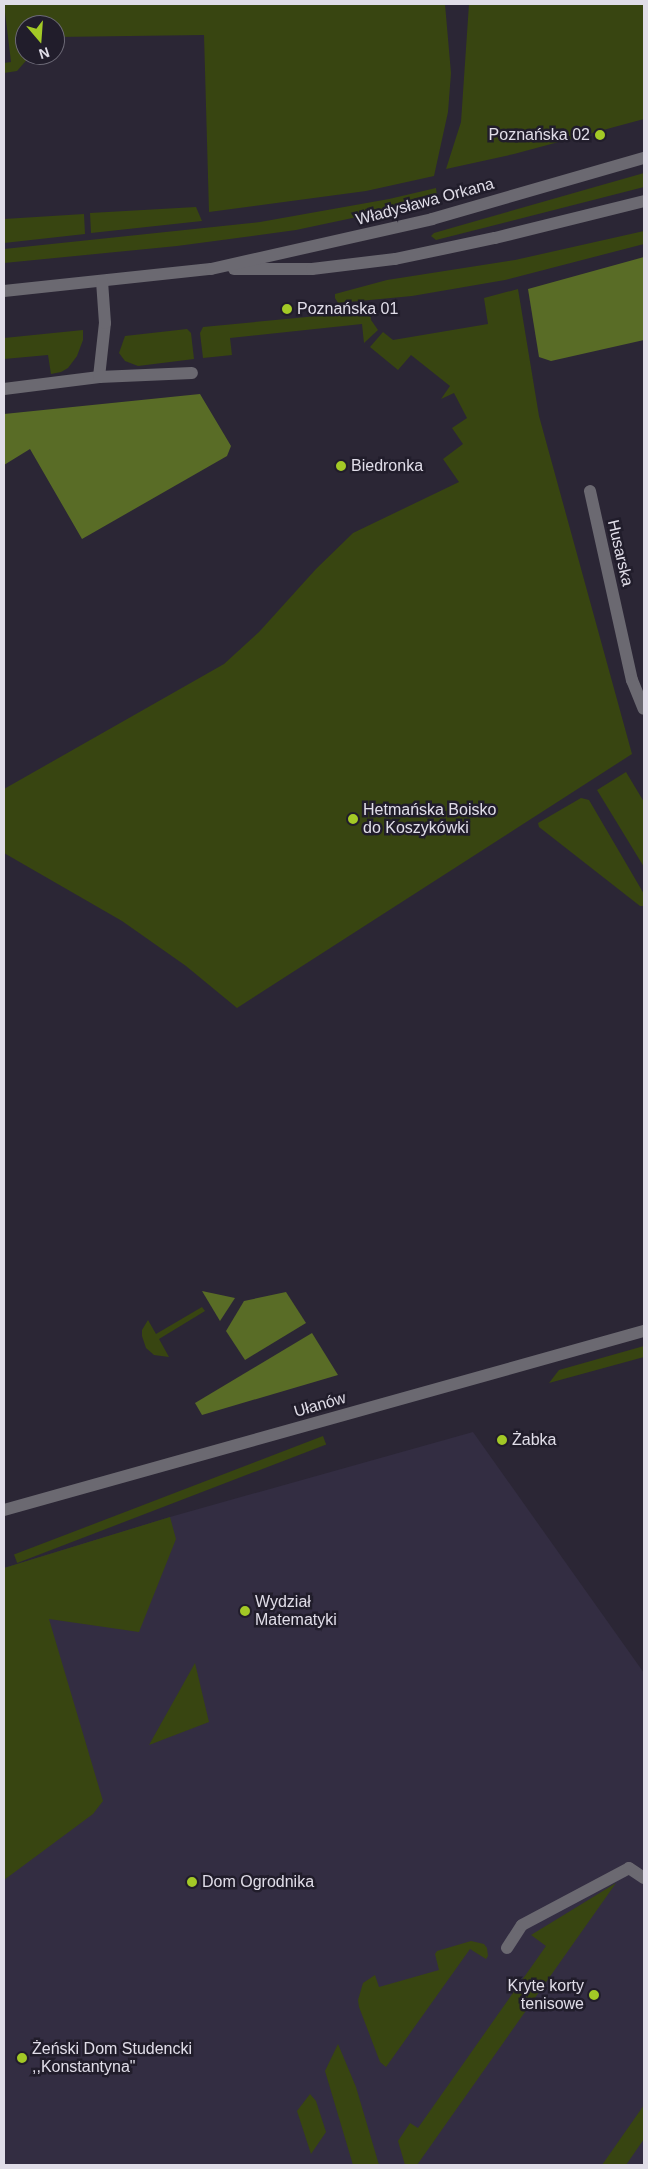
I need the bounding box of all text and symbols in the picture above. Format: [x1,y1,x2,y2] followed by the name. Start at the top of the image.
[15,15,65,65] north arrow
[37,44,52,62] text: N
[489,125,590,145] place label: Poznańska 02
[594,129,606,141] marker: Poznańska 02
[354,174,496,230] street label: Władysława Orkana
[297,299,398,319] place label: Poznańska 01
[281,303,293,315] marker: Poznańska 01
[351,456,423,476] place label: Biedronka
[335,460,347,472] marker: Biedronka
[603,518,637,588] street label: Husarska
[363,800,496,838] place label: Hetmańska Boisko do Koszykówki
[347,813,359,825] marker: Hetmańska Boisko do Koszykówki
[292,1388,348,1422] street label: Ułanów
[512,1430,556,1450] place label: Żabka
[496,1434,508,1446] marker: Żabka
[255,1592,337,1630] place label: Wydział Matematyki
[239,1605,251,1617] marker: Wydział Matematyki
[202,1872,314,1892] place label: Dom Ogrodnika
[186,1876,198,1888] marker: Dom Ogrodnika
[508,1976,584,2014] place label: Kryte korty tenisowe
[588,1989,600,2001] marker: Kryte korty tenisowe
[32,2039,192,2077] place label: Żeński Dom Studencki ,,Konstantyna"
[16,2052,28,2064] marker: Żeński Dom Studencki ,,Konstantyna"

